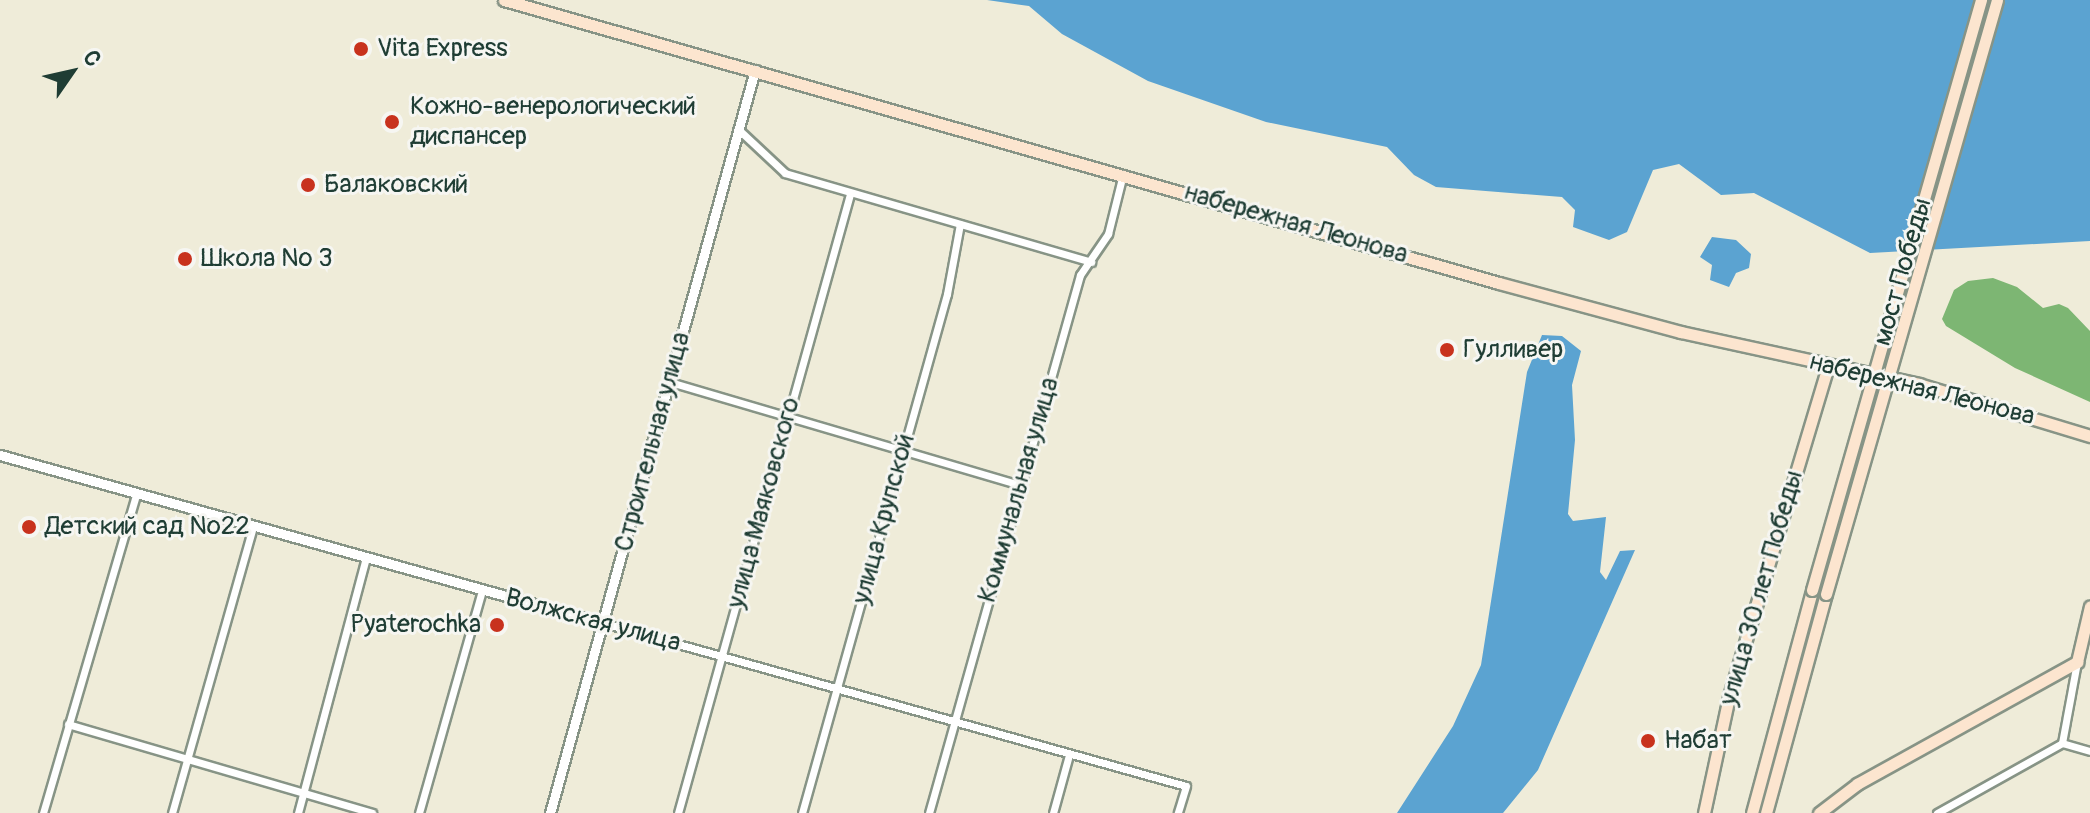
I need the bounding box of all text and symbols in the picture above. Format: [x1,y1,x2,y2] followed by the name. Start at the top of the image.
[32,32,112,112] north arrow
[377,33,508,65] place label: Vita Express
[352,40,370,58] marker: Vita Express
[76,45,107,72] text: С
[410,91,696,152] place label: Кожно-венерологический диспансер
[381,111,403,133] marker: Кожно-венерологический диспансер
[324,169,468,201] place label: Балаковский
[299,176,317,194] marker: Балаковский
[1181,177,1411,271] street label: набережная Леонова
[1867,195,1939,349] street label: мост Победы
[201,243,333,275] place label: Школа № 3
[176,250,194,268] marker: Школа № 3
[609,329,697,555] street label: Строительная улица
[1463,334,1563,366] place label: Гулливер
[1438,341,1456,359] marker: Гулливер
[1806,347,2038,433] street label: набережная Леонова
[972,374,1066,606] street label: Коммунальная улица
[721,394,807,612] street label: улица Маяковского
[846,430,922,608] street label: улица Крупской
[1714,467,1810,709] street label: улица 30 лет Победы
[45,511,250,543] place label: Детский сад №22
[20,518,38,536] marker: Детский сад №22
[502,583,684,659] street label: Волжская улица
[350,609,481,641] place label: Pyaterochka
[488,616,506,634] marker: Pyaterochka
[1664,725,1732,757] place label: Набат
[1639,732,1657,750] marker: Набат

